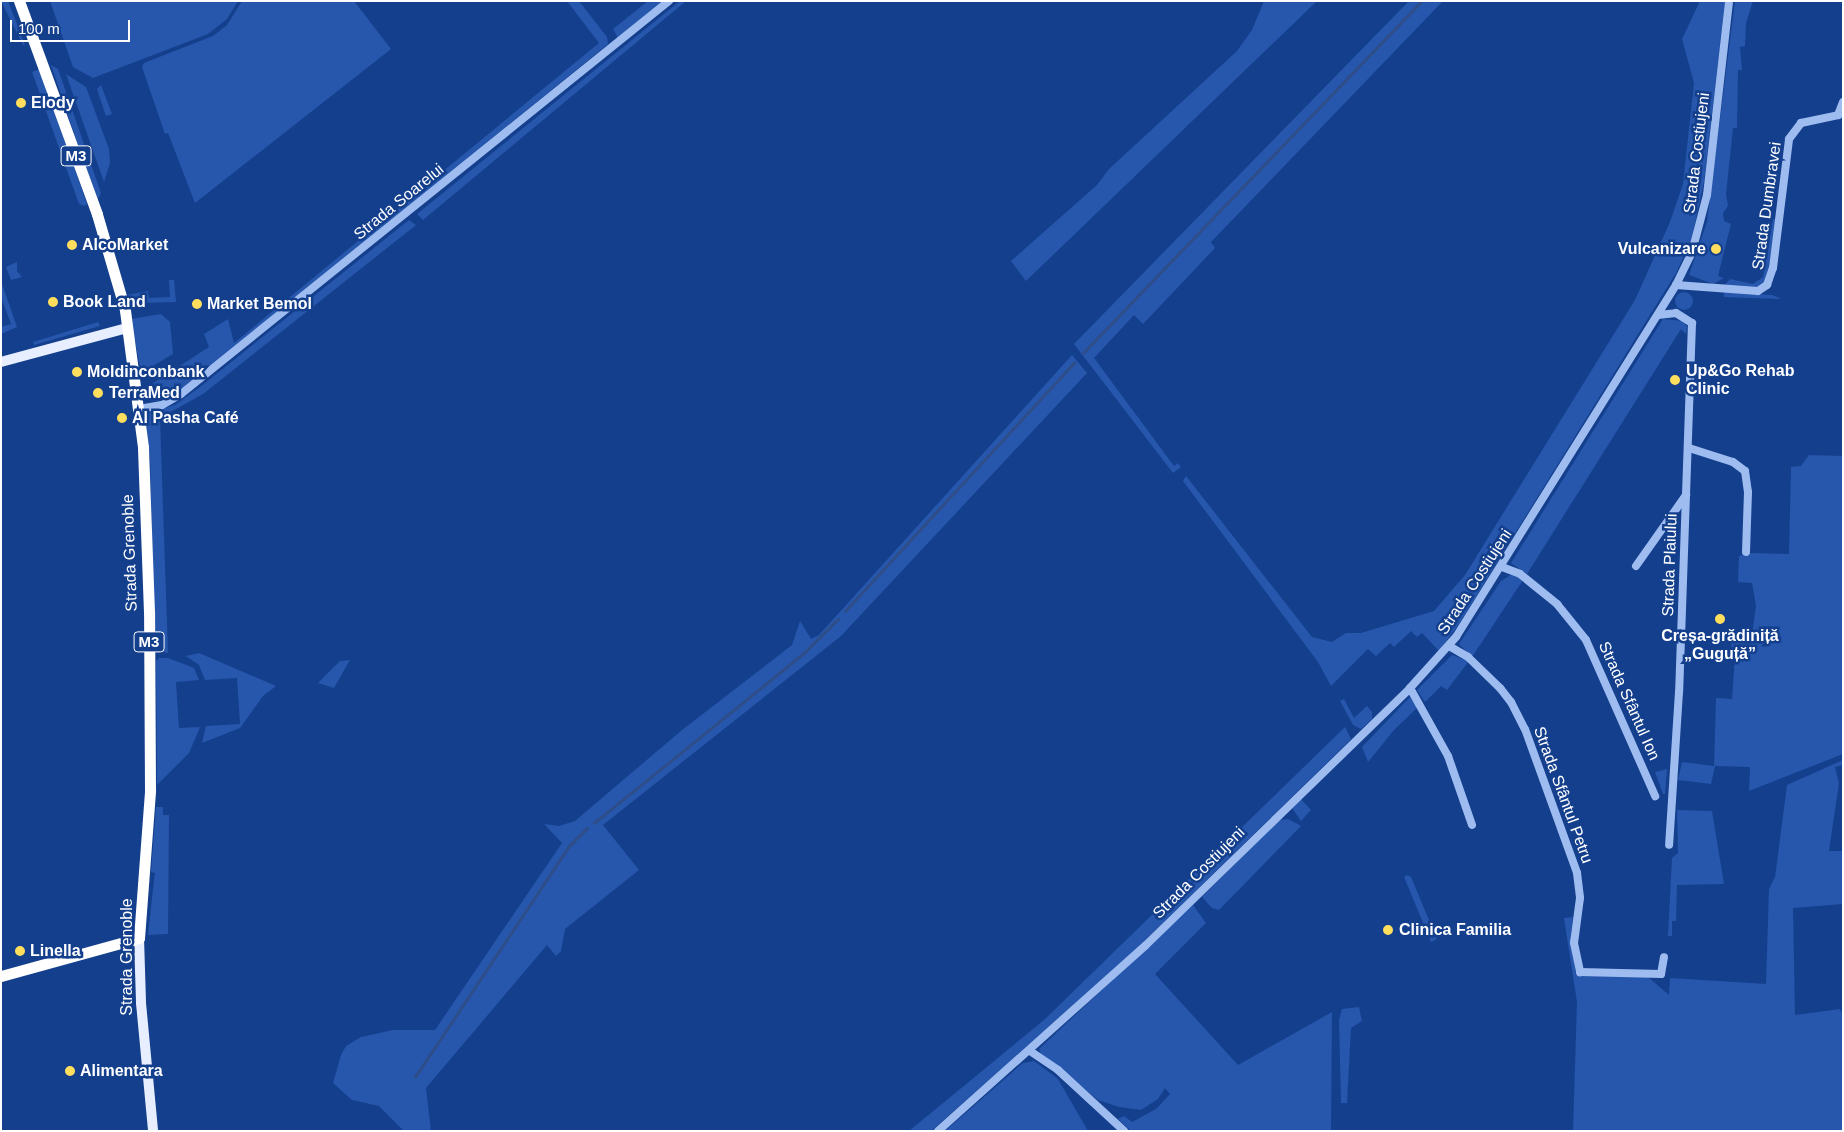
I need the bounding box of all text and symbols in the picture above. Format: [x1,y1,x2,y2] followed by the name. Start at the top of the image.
[12,10,132,42] scale bar
[18,20,60,37] text: 100 m
[1680,91,1714,215] street label: Strada Costiujeni
[31,93,75,113] place label: Elody
[15,97,27,109] marker: Elody
[1749,141,1785,271] street label: Strada Dumbravei
[60,144,92,168] road number: M3
[350,160,448,244] street label: Strada Soarelui
[82,235,168,255] place label: AlcoMarket
[66,239,78,251] marker: AlcoMarket
[1618,239,1706,259] place label: Vulcanizare
[1710,243,1722,255] marker: Vulcanizare
[63,292,146,312] place label: Book Land
[207,294,312,314] place label: Market Bemol
[47,296,59,308] marker: Book Land
[191,298,203,310] marker: Market Bemol
[1686,361,1794,399] place label: Up&Go Rehab Clinic
[87,362,204,382] place label: Moldinconbank
[71,366,83,378] marker: Moldinconbank
[1668,373,1682,387] marker: Up&Go Rehab Clinic
[109,383,180,403] place label: TerraMed
[91,386,105,400] marker: TerraMed
[132,408,239,428] place label: Al Pasha Café
[116,412,128,424] marker: Al Pasha Café
[118,494,142,612] street label: Strada Grenoble
[1659,513,1681,617] street label: Strada Plaiului
[1434,526,1516,638] street label: Strada Costiujeni
[1714,613,1726,625] marker: Creșa-grădiniță „Guguță”
[1661,626,1779,664] place label: Creșa-grădiniță „Guguță”
[133,630,165,654] road number: M3
[1594,639,1664,763] street label: Strada Sfântul Ion
[1529,724,1597,866] street label: Strada Sfântul Petru
[1149,823,1249,923] street label: Strada Costiujeni
[117,898,137,1016] street label: Strada Grenoble
[1399,920,1511,940] place label: Clinica Familia
[1381,923,1395,937] marker: Clinica Familia
[30,941,81,961] place label: Linella
[14,945,26,957] marker: Linella
[80,1061,163,1081] place label: Alimentara
[64,1065,76,1077] marker: Alimentara

